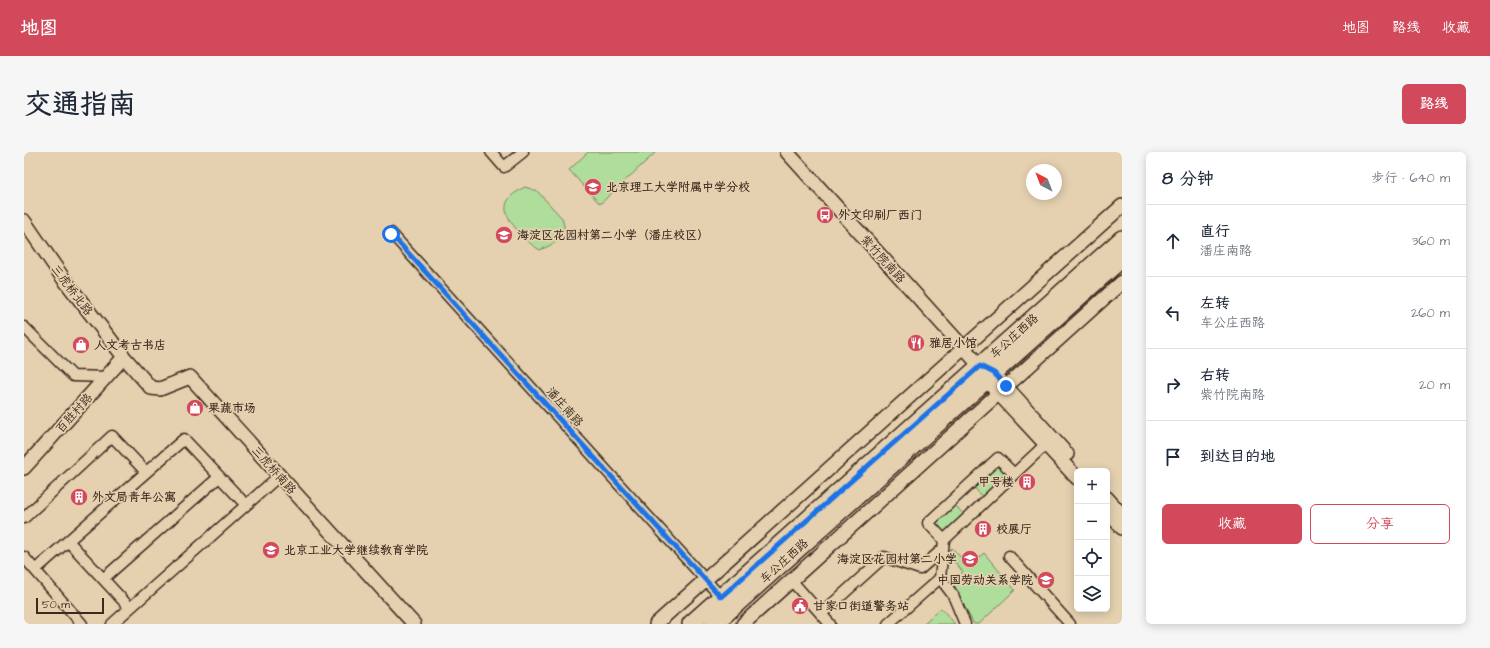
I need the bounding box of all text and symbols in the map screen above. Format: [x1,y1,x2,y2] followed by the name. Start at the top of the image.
[20,15,58,42] text: 地图
[1342,18,1370,38] text: 地图
[1392,18,1420,38] text: 路线
[1442,18,1470,38] text: 收藏
[1402,84,1466,124] button: 路线
[24,85,136,124] text: 交通指南
[1026,164,1062,200] north arrow
[1162,167,1214,191] text: 8 分钟
[1371,169,1450,187] text: 步行 · 640 m
[583,177,603,197] school or university icon: 北京理工大学附属中学分校
[606,179,750,196] place label: 北京理工大学附属中学分校
[815,205,835,225] bus stop icon: 外文印刷厂西门
[838,207,922,224] place label: 外文印刷厂西门
[1200,221,1230,242] text: 直行
[382,225,400,243] route start
[494,225,514,245] school or university icon: 海淀区花园村第二小学（潘庄校区）
[517,227,709,244] place label: 海淀区花园村第二小学（潘庄校区）
[1162,230,1184,252] icon: ahead
[856,231,909,287] street label: 紫竹院南路
[1412,232,1450,250] text: 360 m
[1200,242,1252,260] text: 潘庄南路
[47,261,96,319] street label: 三虎桥北路
[1200,293,1230,314] text: 左转
[1162,302,1184,324] icon: left
[1411,304,1450,322] text: 260 m
[986,310,1042,363] street label: 车公庄西路
[1200,314,1265,332] text: 车公庄西路
[906,333,926,353] restaurant icon: 雅居小馆
[71,335,91,355] shop icon: 人文考古书店
[929,335,977,352] place label: 雅居小馆
[94,337,166,354] place label: 人文考古书店
[1200,365,1230,386] text: 右转
[1162,374,1184,396] icon: right
[1419,376,1450,394] text: 20 m
[997,377,1015,395] route end
[542,384,587,431] street label: 潘庄南路
[1200,386,1265,404] text: 紫竹院南路
[52,390,97,437] street label: 百胜村路
[185,398,205,418] shop icon: 果蔬市场
[208,400,256,417] place label: 果蔬市场
[247,442,300,498] street label: 三虎桥南路
[1162,446,1184,468] icon: arrive
[1200,446,1275,467] text: 到达目的地
[1074,468,1110,612] map controls
[1074,468,1110,504] button: +
[1017,472,1037,492] building icon: 甲号楼
[978,474,1014,491] place label: 甲号楼
[69,487,89,507] building icon: 外文局青年公寓
[92,489,176,506] place label: 外文局青年公寓
[1074,504,1110,540] button: −
[1162,504,1302,544] button: 收藏
[1310,504,1450,544] button: 分享
[973,519,993,539] building icon: 校展厅
[996,521,1032,538] place label: 校展厅
[756,535,812,588] street label: 车公庄西路
[261,540,281,560] school or university icon: 北京工业大学继续教育学院
[1074,540,1110,576] button: locate
[284,542,428,559] place label: 北京工业大学继续教育学院
[960,549,980,569] school or university icon: 海淀区花园村第二小学
[837,551,957,568] place label: 海淀区花园村第二小学
[1036,570,1056,590] school or university icon: 中国劳动关系学院
[937,572,1033,589] place label: 中国劳动关系学院
[1074,576,1110,612] button: layers
[36,596,104,615] scale bar
[790,596,810,616] public building icon: 甘家口街道警务站
[42,597,70,612] text: 50 m
[813,598,909,615] place label: 甘家口街道警务站

